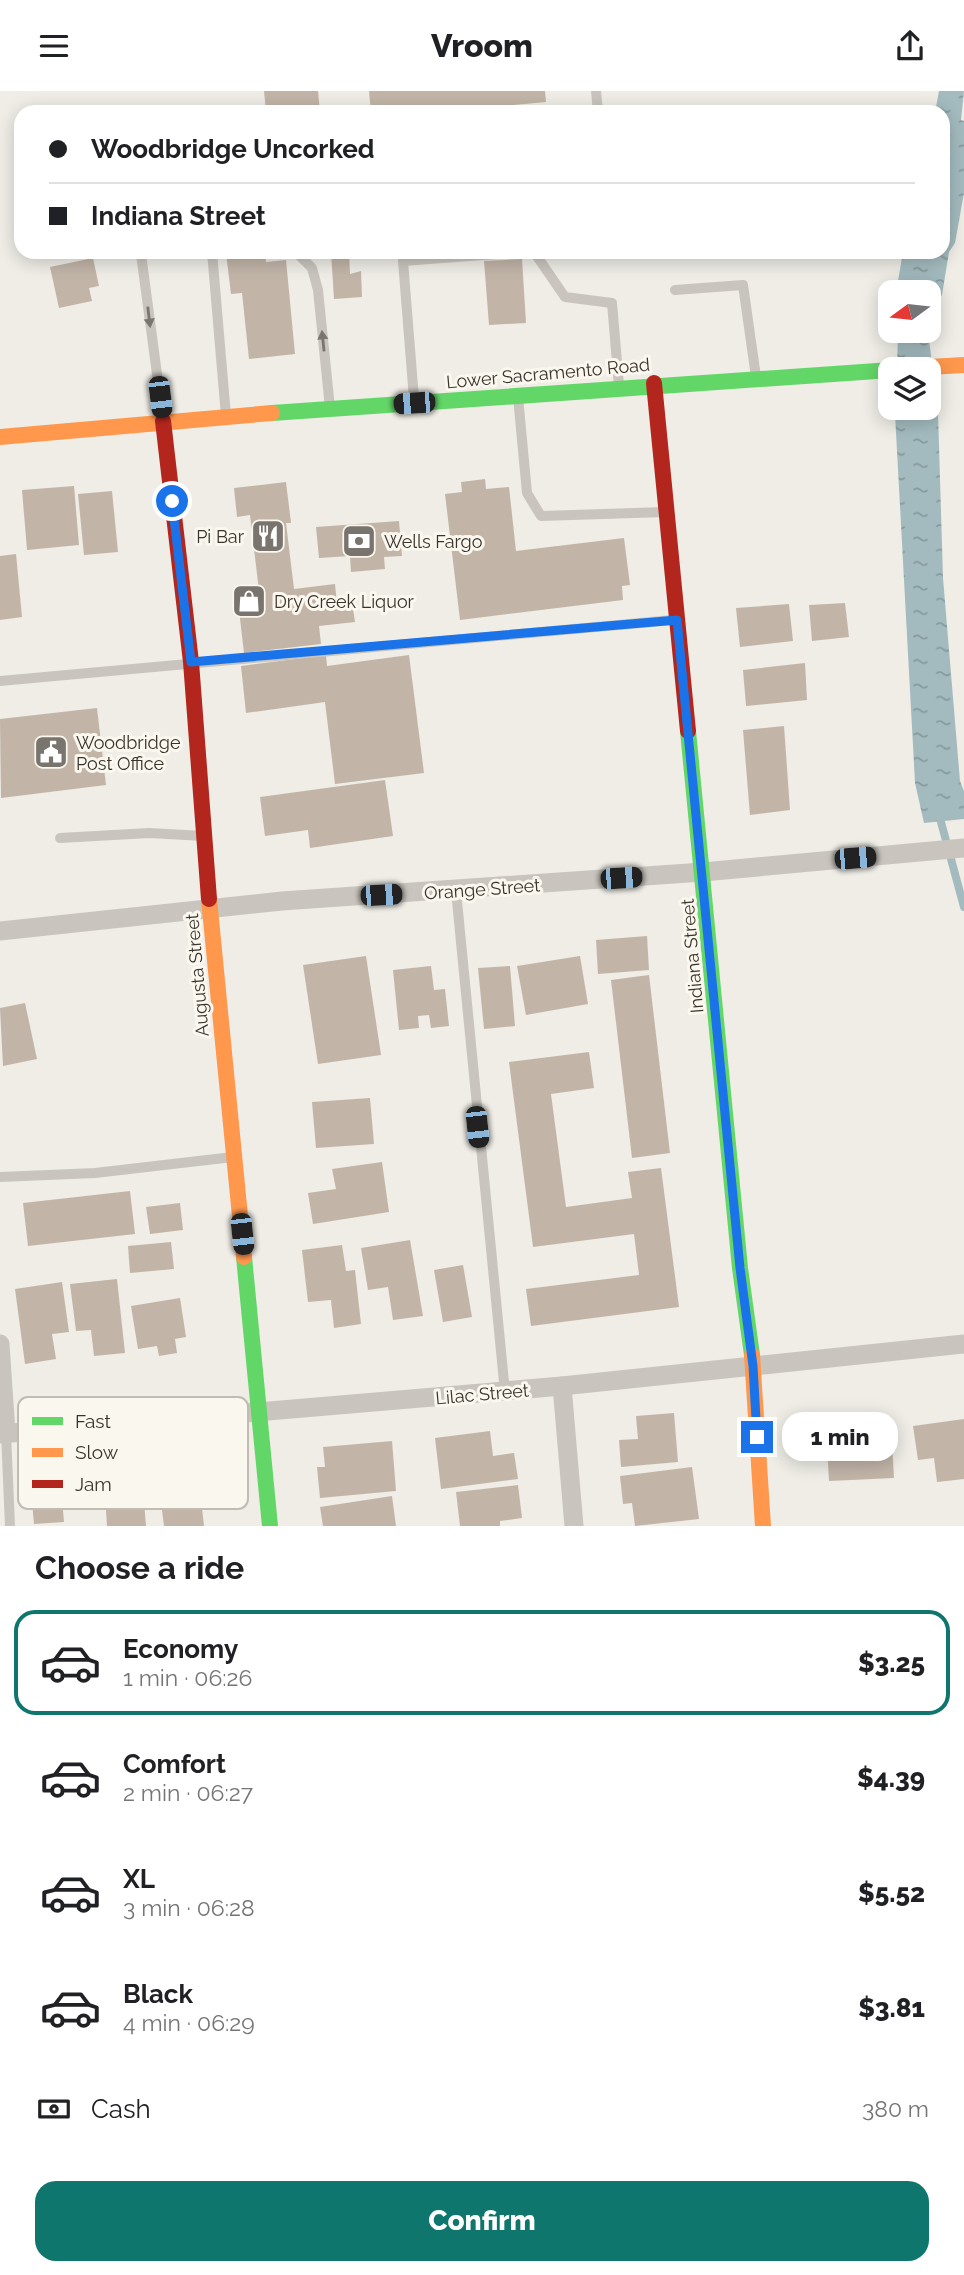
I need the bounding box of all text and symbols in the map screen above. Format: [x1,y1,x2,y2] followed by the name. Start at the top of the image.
[35,27,73,65] icon: menu
[431,27,533,64] text: Vroom
[891,27,929,65] icon: share
[91,134,375,164] text: Woodbridge Uncorked
[91,201,266,231] text: Indiana Street
[878,280,942,343] north arrow
[878,280,941,420] map controls
[144,307,155,329] one-way arrow
[317,330,328,352] one-way arrow
[445,354,651,392] street label: Lower Sacramento Road
[878,357,941,420] button: layers
[148,375,173,419] car
[393,391,436,415] car
[156,485,188,517] route start
[249,517,287,555] restaurant icon: Pi Bar
[340,522,378,560] bank icon: Wells Fargo
[196,526,245,547] place label: Pi Bar
[384,531,483,552] place label: Wells Fargo
[230,582,268,620] shop icon: Dry Creek Liquor
[274,591,415,612] place label: Dry Creek Liquor
[76,732,181,774] place label: Woodbridge Post Office
[32,733,70,771] public building icon: Woodbridge Post Office
[834,846,877,870] car
[600,866,643,890] car
[423,874,541,904] street label: Orange Street
[360,883,403,907] car
[677,898,707,1014] street label: Indiana Street
[181,913,213,1037] street label: Augusta Street
[465,1105,490,1149] car
[230,1212,255,1256] car
[435,1379,529,1409] street label: Lilac Street
[18,1397,248,1509] legend
[75,1410,111,1432] text: Fast
[782,1413,897,1461] callout: 1 min
[741,1421,773,1453] route end
[810,1423,870,1450] text: 1 min
[75,1441,119,1463] text: Slow
[75,1473,112,1495] text: Jam
[35,1549,244,1586] text: Choose a ride
[39,1631,102,1694] icon: car
[123,1634,238,1664] text: Economy
[858,1648,925,1678] text: $3.25
[123,1664,252,1691] text: 1 min · 06:26
[39,1746,102,1809] icon: car
[123,1749,226,1779] text: Comfort
[857,1763,925,1793] text: $4.39
[123,1779,253,1806] text: 2 min · 06:27
[39,1861,102,1924] icon: car
[123,1864,155,1894] text: XL
[858,1878,925,1908] text: $5.52
[123,1894,255,1921] text: 3 min · 06:28
[39,1976,102,2039] icon: car
[123,1979,193,2009] text: Black
[858,1993,925,2023] text: $3.81
[123,2009,255,2036] text: 4 min · 06:29
[35,2090,73,2128] icon: cash
[91,2094,151,2124] text: Cash
[862,2095,929,2122] text: 380 m
[35,2181,929,2261] button: Confirm

